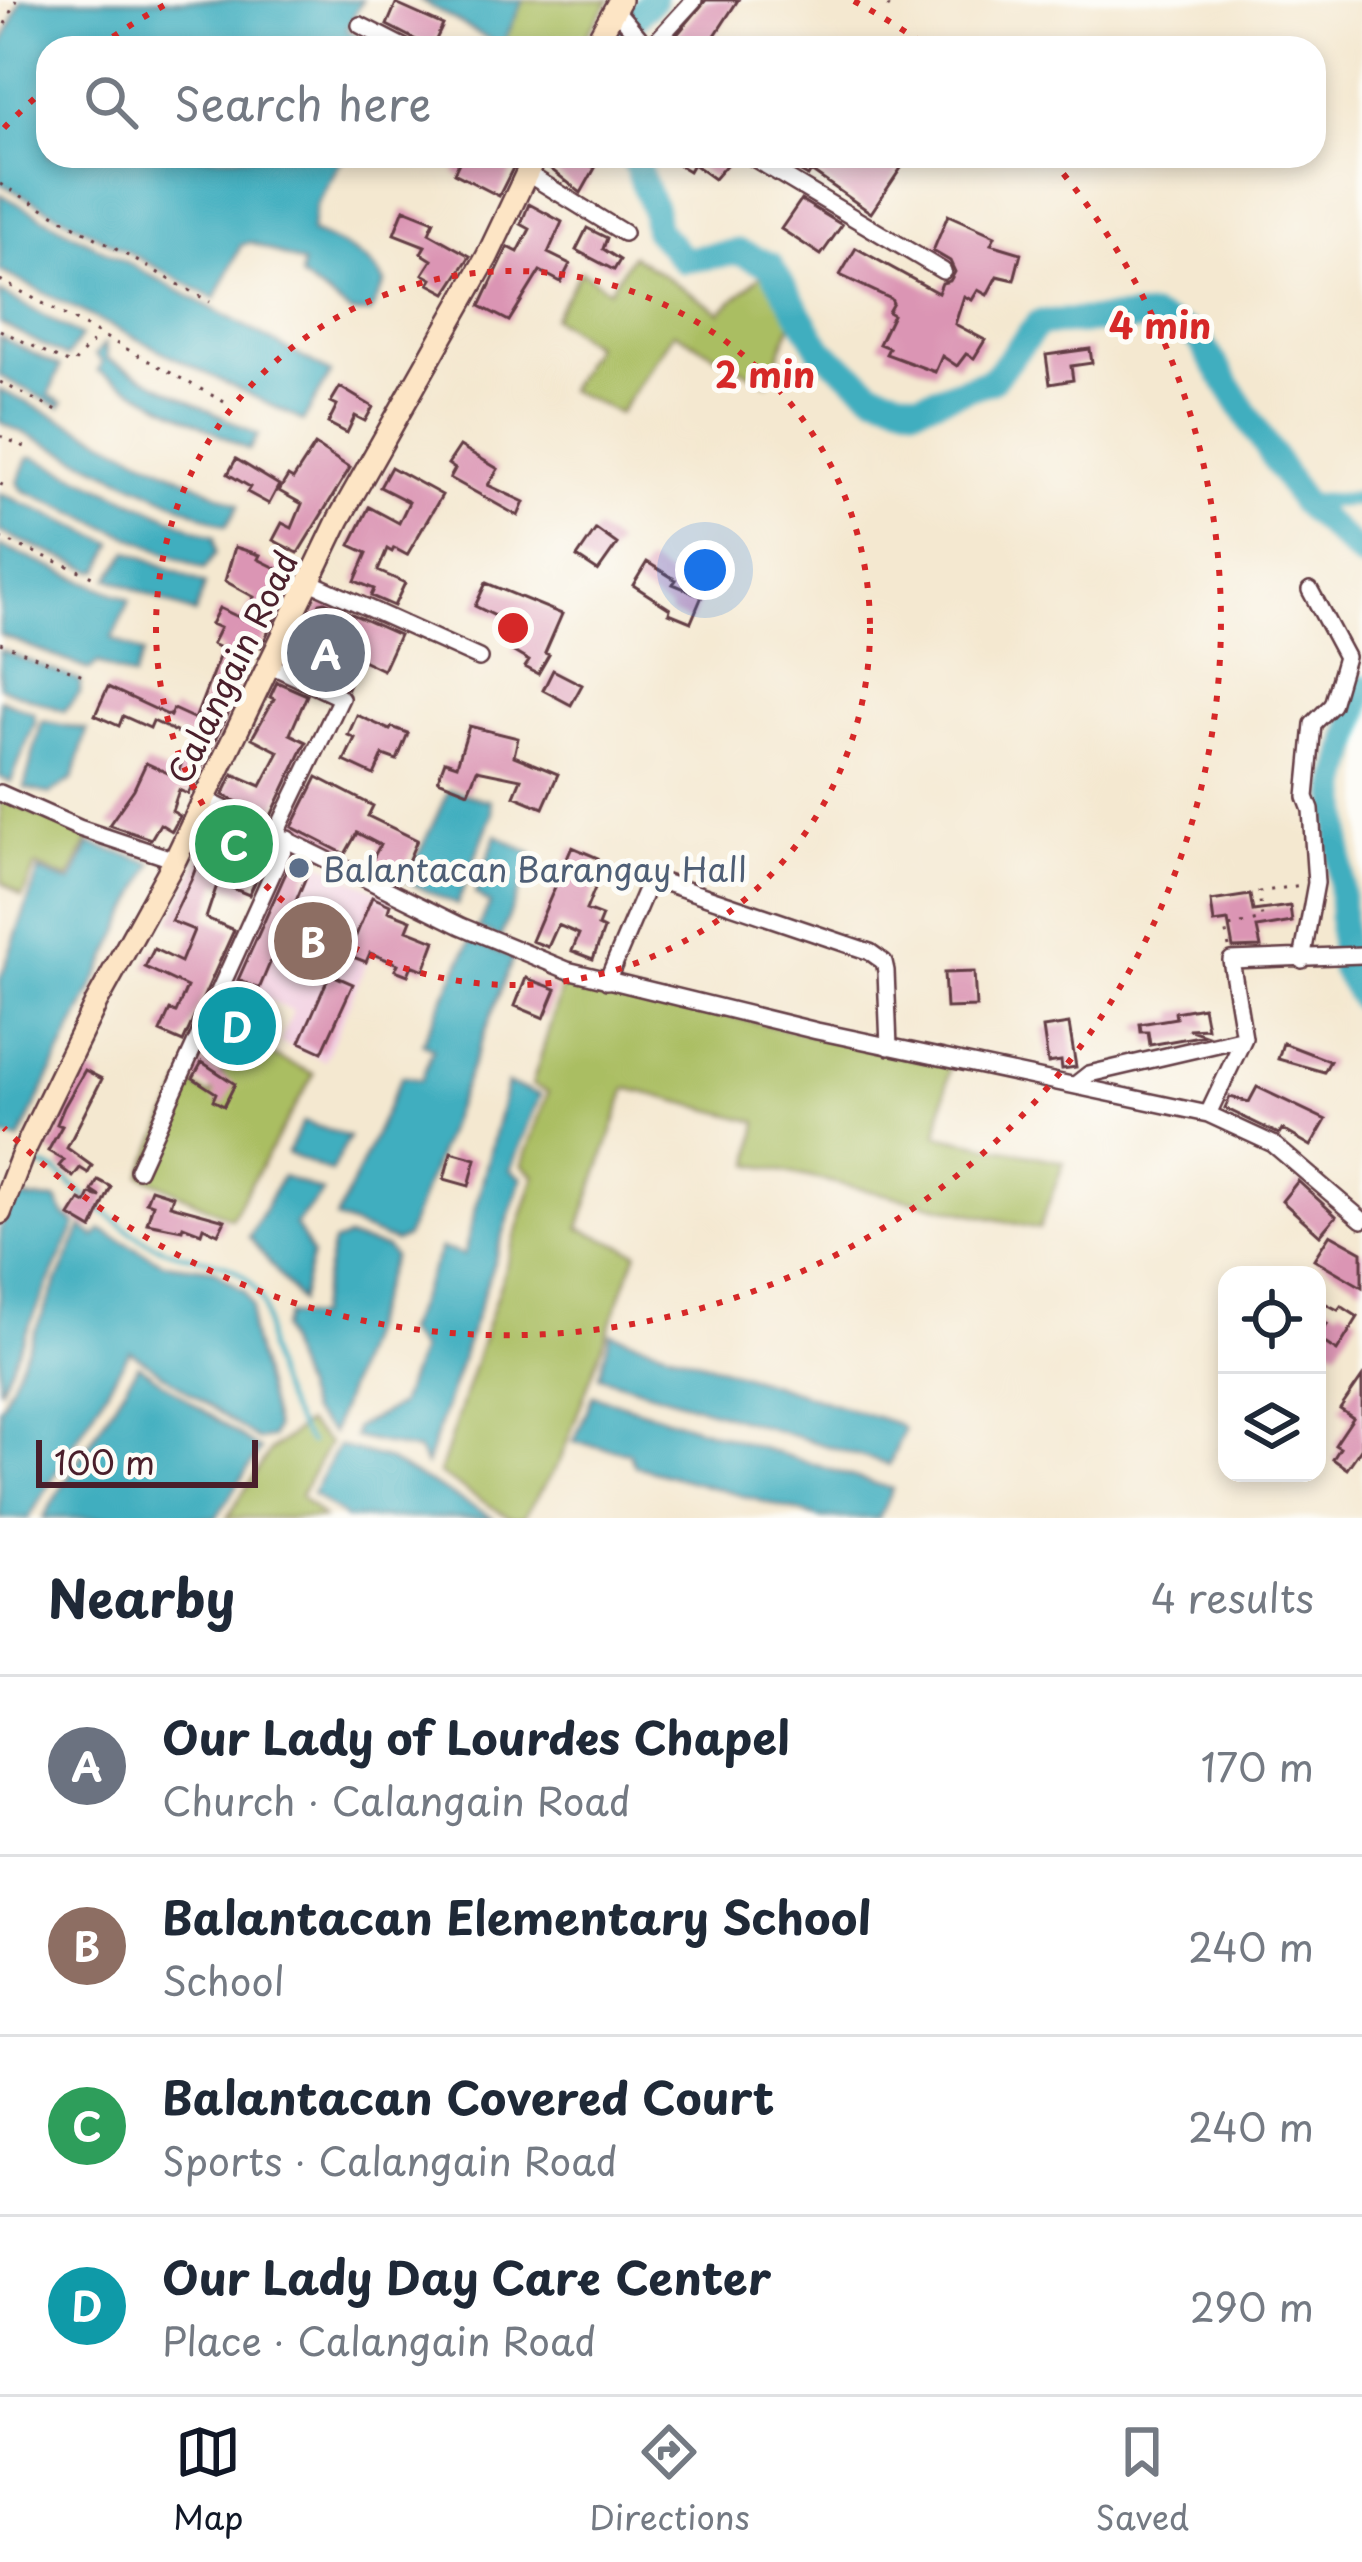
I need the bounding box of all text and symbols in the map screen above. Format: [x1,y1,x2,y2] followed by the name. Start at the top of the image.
[36,36,1326,168] search box
[174,68,431,136] text: Search here
[78,69,144,135] icon: search
[1109,297,1211,351] text: 4 min
[715,346,815,400] text: 2 min
[675,540,735,600] your location
[153,542,309,792] street label: Calangain Road
[492,607,534,649] centre of rings
[287,608,365,698] pin: A
[195,799,273,889] pin: C
[323,843,747,893] place label: Balantacan Barangay Hall
[286,855,312,881] marker: Balantacan Barangay Hall
[274,896,352,986] pin: B
[198,981,276,1071] pin: D
[1218,1266,1326,1482] map controls
[1218,1266,1326,1374] button: locate
[1218,1374,1326,1482] button: layers
[36,1434,258,1487] scale bar
[54,1436,155,1486] text: 100 m
[48,1558,235,1635] text: Nearby
[1151,1567,1314,1626] text: 4 results
[162,1702,790,1770] text: Our Lady of Lourdes Chapel
[72,1736,102,1795] text: A
[1201,1736,1314,1795] text: 170 m
[162,1770,630,1829] text: Church · Calangain Road
[162,1882,871,1950] text: Balantacan Elementary School
[74,1916,100,1975] text: B
[1188,1916,1314,1975] text: 240 m
[162,1950,285,2009] text: School
[162,2062,775,2130] text: Balantacan Covered Court
[72,2096,102,2155] text: C
[1188,2096,1314,2155] text: 240 m
[162,2130,617,2189] text: Sports · Calangain Road
[162,2242,771,2310] text: Our Lady Day Care Center
[71,2276,103,2335] text: D
[1190,2276,1314,2335] text: 290 m
[162,2310,596,2369] text: Place · Calangain Road
[173,2419,243,2541] tab: Map
[589,2419,750,2541] tab: Directions
[1095,2419,1189,2541] tab: Saved

